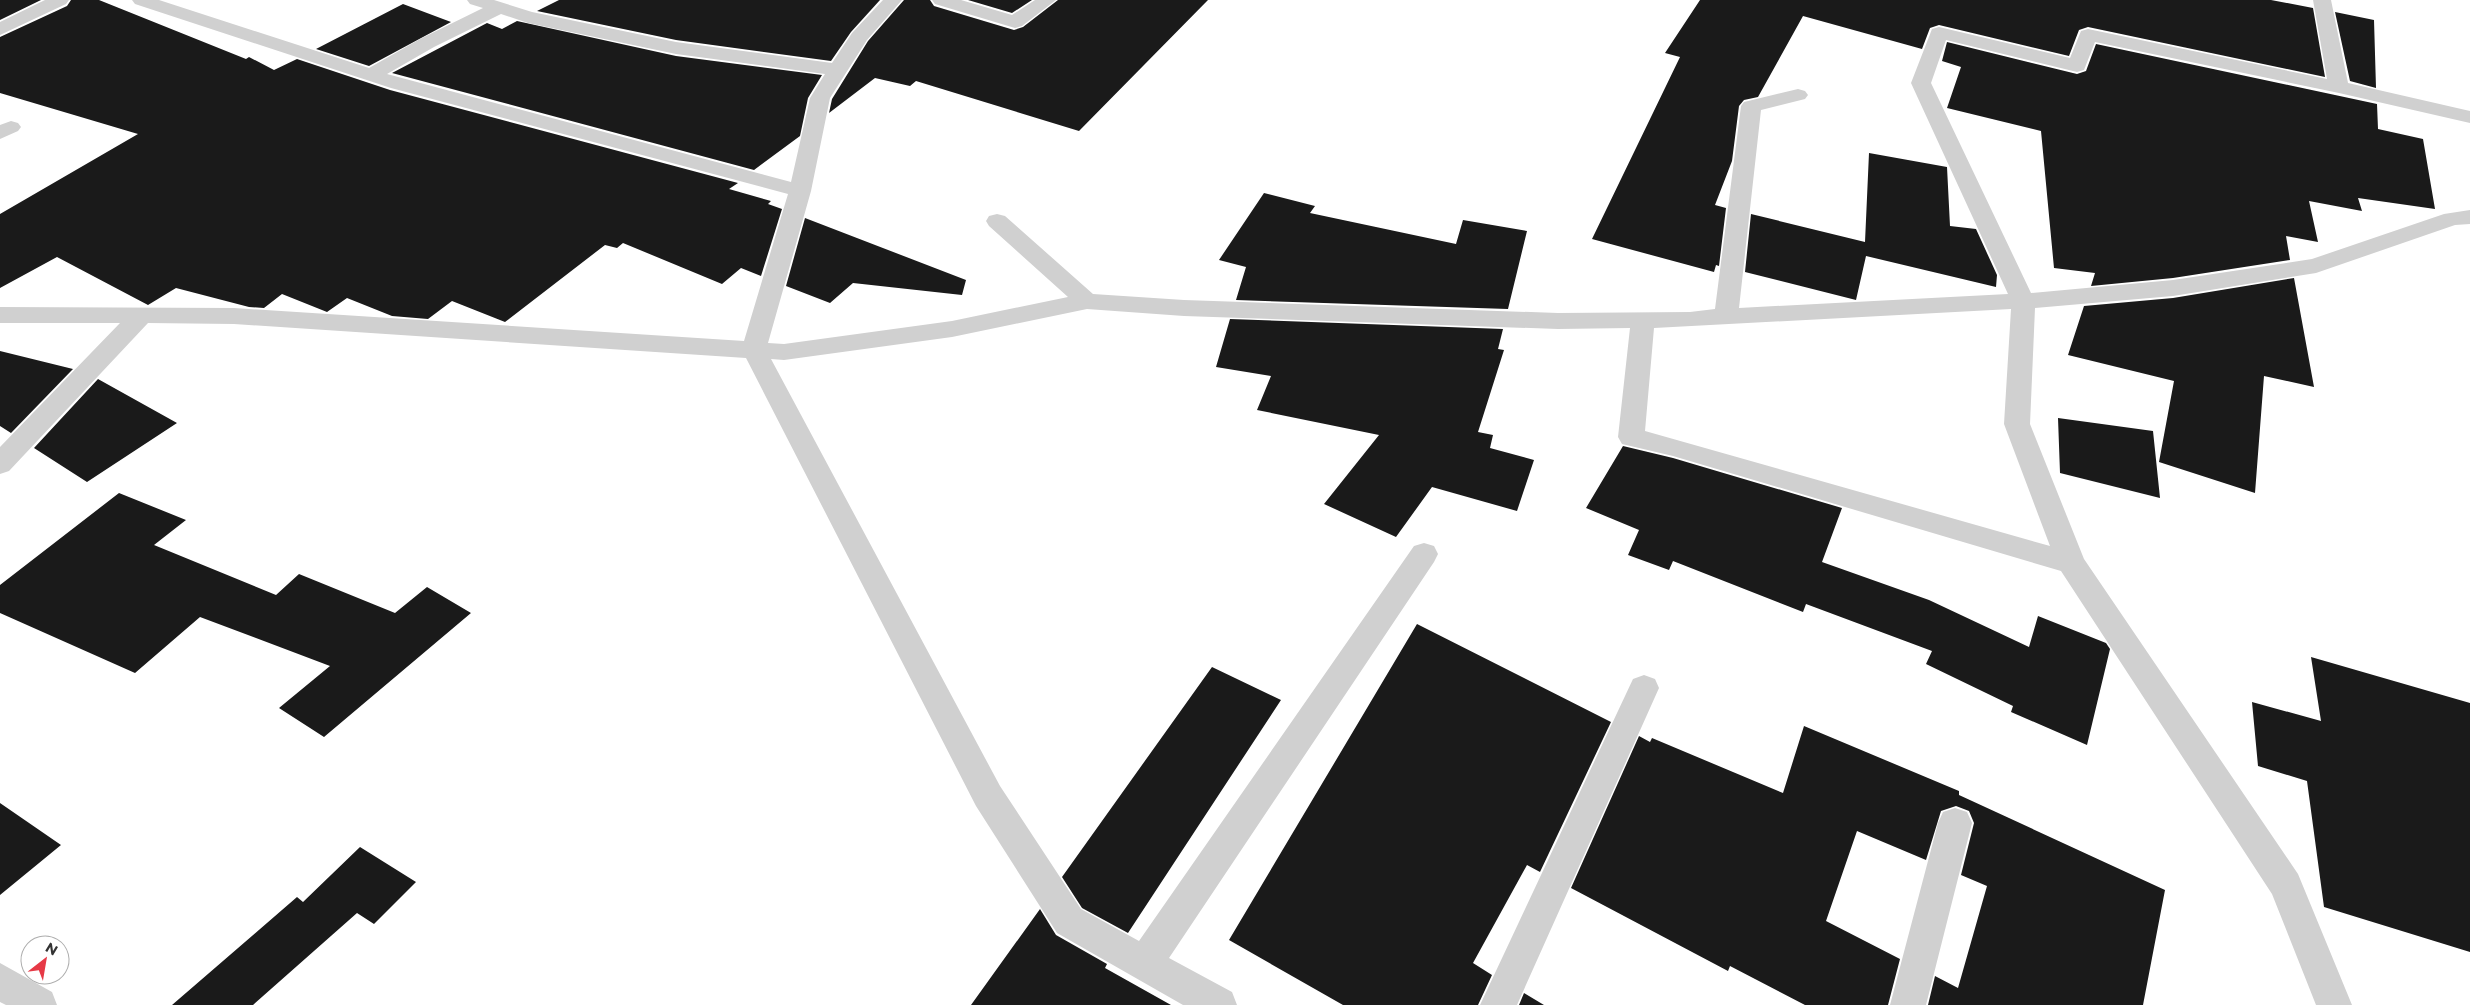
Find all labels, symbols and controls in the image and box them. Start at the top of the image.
north arrow [20,935,70,985]
text: N [42,938,61,959]

